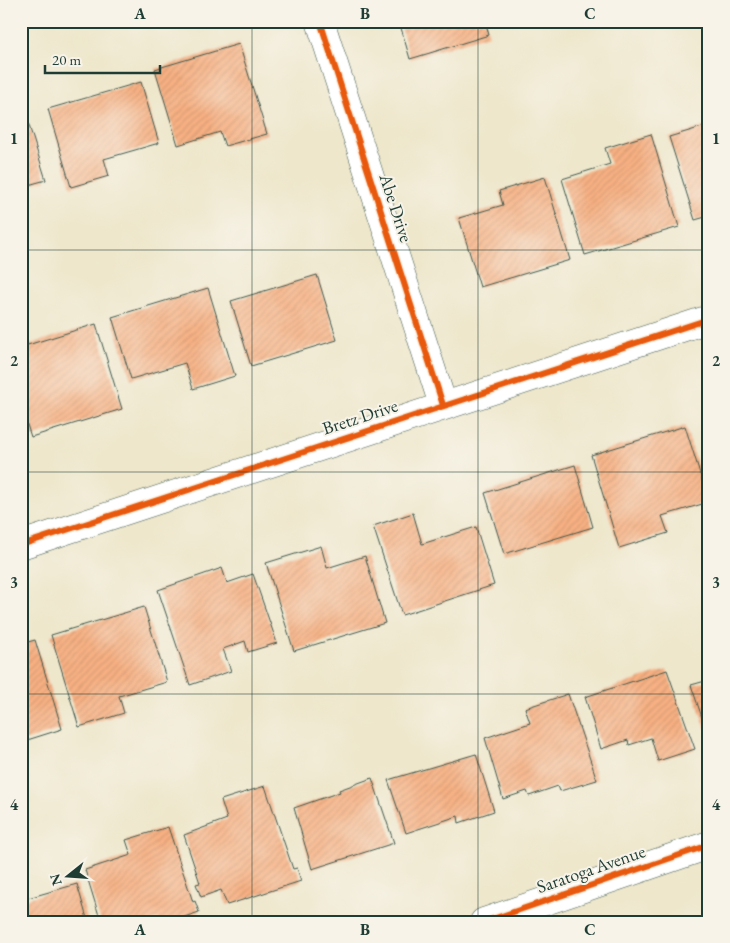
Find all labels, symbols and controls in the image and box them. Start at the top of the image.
text: A [133,3,146,24]
text: B [360,3,370,24]
text: C [584,3,596,24]
scale bar [45,42,160,74]
text: 20 m [52,50,81,69]
text: 1 [10,128,18,149]
text: 1 [712,128,720,149]
street label: Abe Drive [374,170,418,245]
text: 2 [10,350,19,371]
text: 2 [712,350,721,371]
street label: Bretz Drive [319,394,401,440]
text: 3 [10,572,18,593]
text: 3 [712,572,720,593]
text: 4 [10,794,19,815]
text: 4 [712,794,721,815]
street label: Saratoga Avenue [533,839,648,898]
north arrow [42,850,92,900]
text: N [45,871,66,888]
text: A [133,919,146,940]
text: B [360,919,370,940]
text: C [584,919,596,940]

